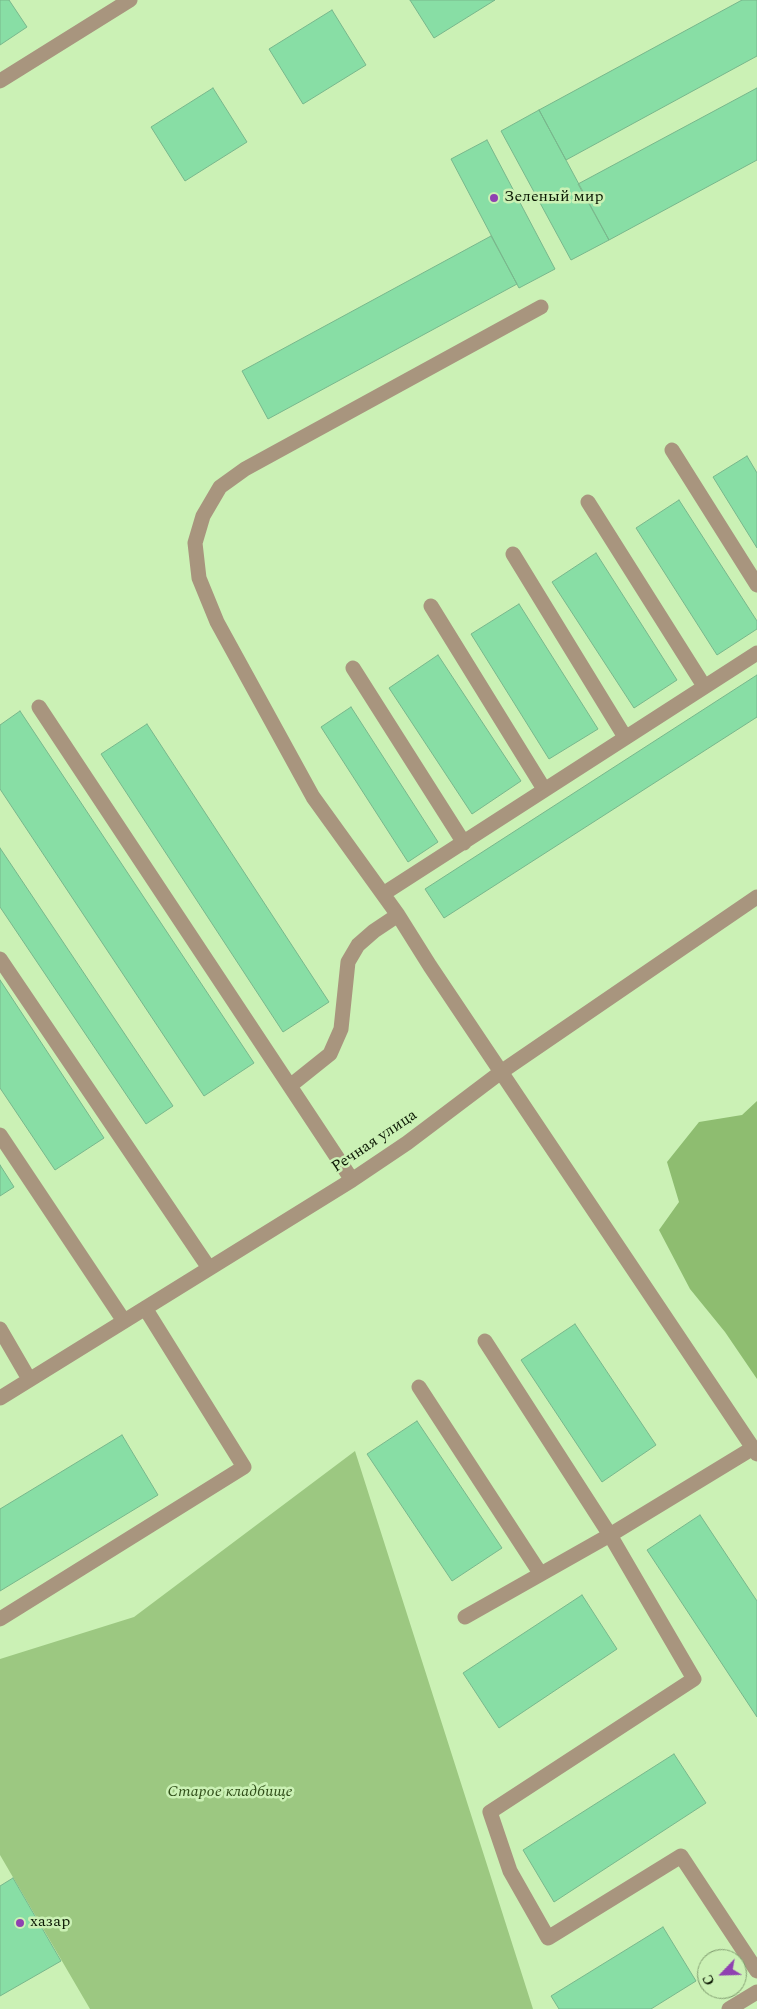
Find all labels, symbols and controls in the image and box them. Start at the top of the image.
place label: Зеленый мир [504,188,604,208]
marker: Зеленый мир [488,192,500,204]
street label: Речная улица [329,1106,421,1178]
park label: Старое кладбище [167,1783,293,1803]
place label: хазар [30,1913,70,1933]
marker: хазар [14,1917,26,1929]
north arrow [697,1949,747,1999]
text: С [697,1971,720,1989]

